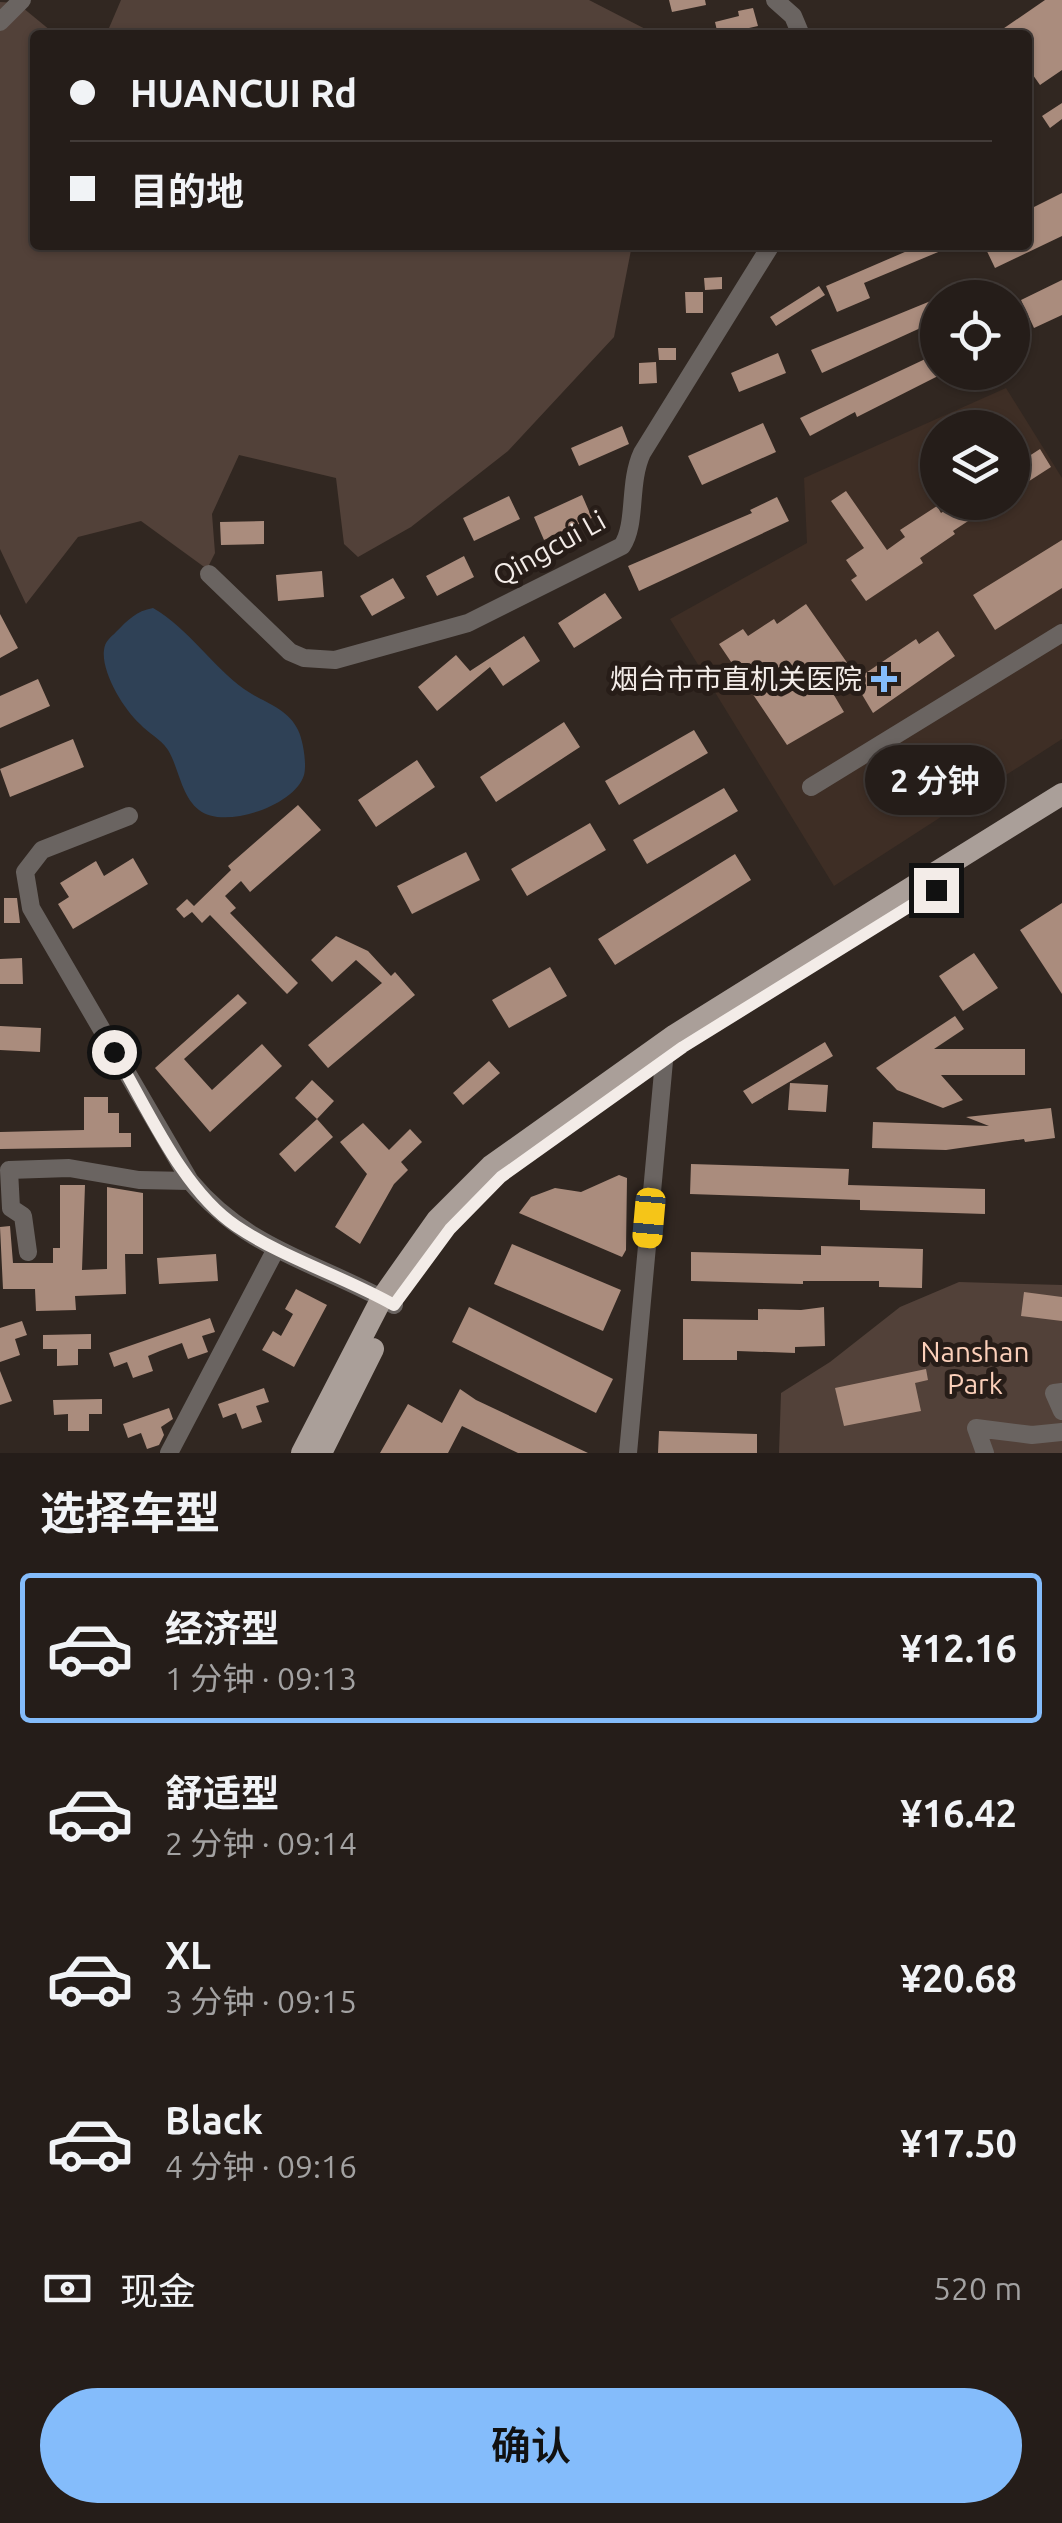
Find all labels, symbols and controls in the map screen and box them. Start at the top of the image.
text: HUANCUI Rd [130,72,357,114]
text: 目的地 [130,170,244,212]
map controls [920,280,1030,520]
button: locate [920,280,1030,390]
button: layers [920,410,1030,520]
street label: Qingcui Li [487,504,610,591]
place label: 烟台市市直机关医院 [610,663,862,694]
marker: 烟台市市直机关医院 [871,666,897,692]
callout: 2 分钟 [866,745,1006,815]
text: 2 分钟 [890,762,980,798]
route end [914,868,959,913]
route start [92,1030,137,1075]
car [631,1187,667,1249]
park label: Nanshan Park [921,1336,1029,1399]
text: 选择车型 [40,1487,220,1538]
icon: car [45,1603,135,1693]
text: 经济型 [165,1607,279,1649]
text: ¥12.16 [900,1627,1017,1669]
text: 1 分钟 · 09:13 [165,1660,357,1696]
icon: car [45,1768,135,1858]
text: 舒适型 [165,1772,279,1814]
text: ¥16.42 [900,1792,1017,1834]
text: 2 分钟 · 09:14 [165,1825,357,1861]
icon: car [45,1933,135,2023]
text: XL [165,1934,211,1976]
text: ¥20.68 [900,1957,1017,1999]
text: 3 分钟 · 09:15 [165,1983,357,2019]
icon: car [45,2098,135,2188]
text: Black [165,2099,263,2141]
text: ¥17.50 [900,2122,1017,2164]
text: 4 分钟 · 09:16 [165,2148,357,2184]
icon: cash [40,2261,95,2316]
text: 现金 [120,2270,196,2312]
text: 520 m [933,2270,1022,2306]
button: 确认 [40,2388,1022,2503]

